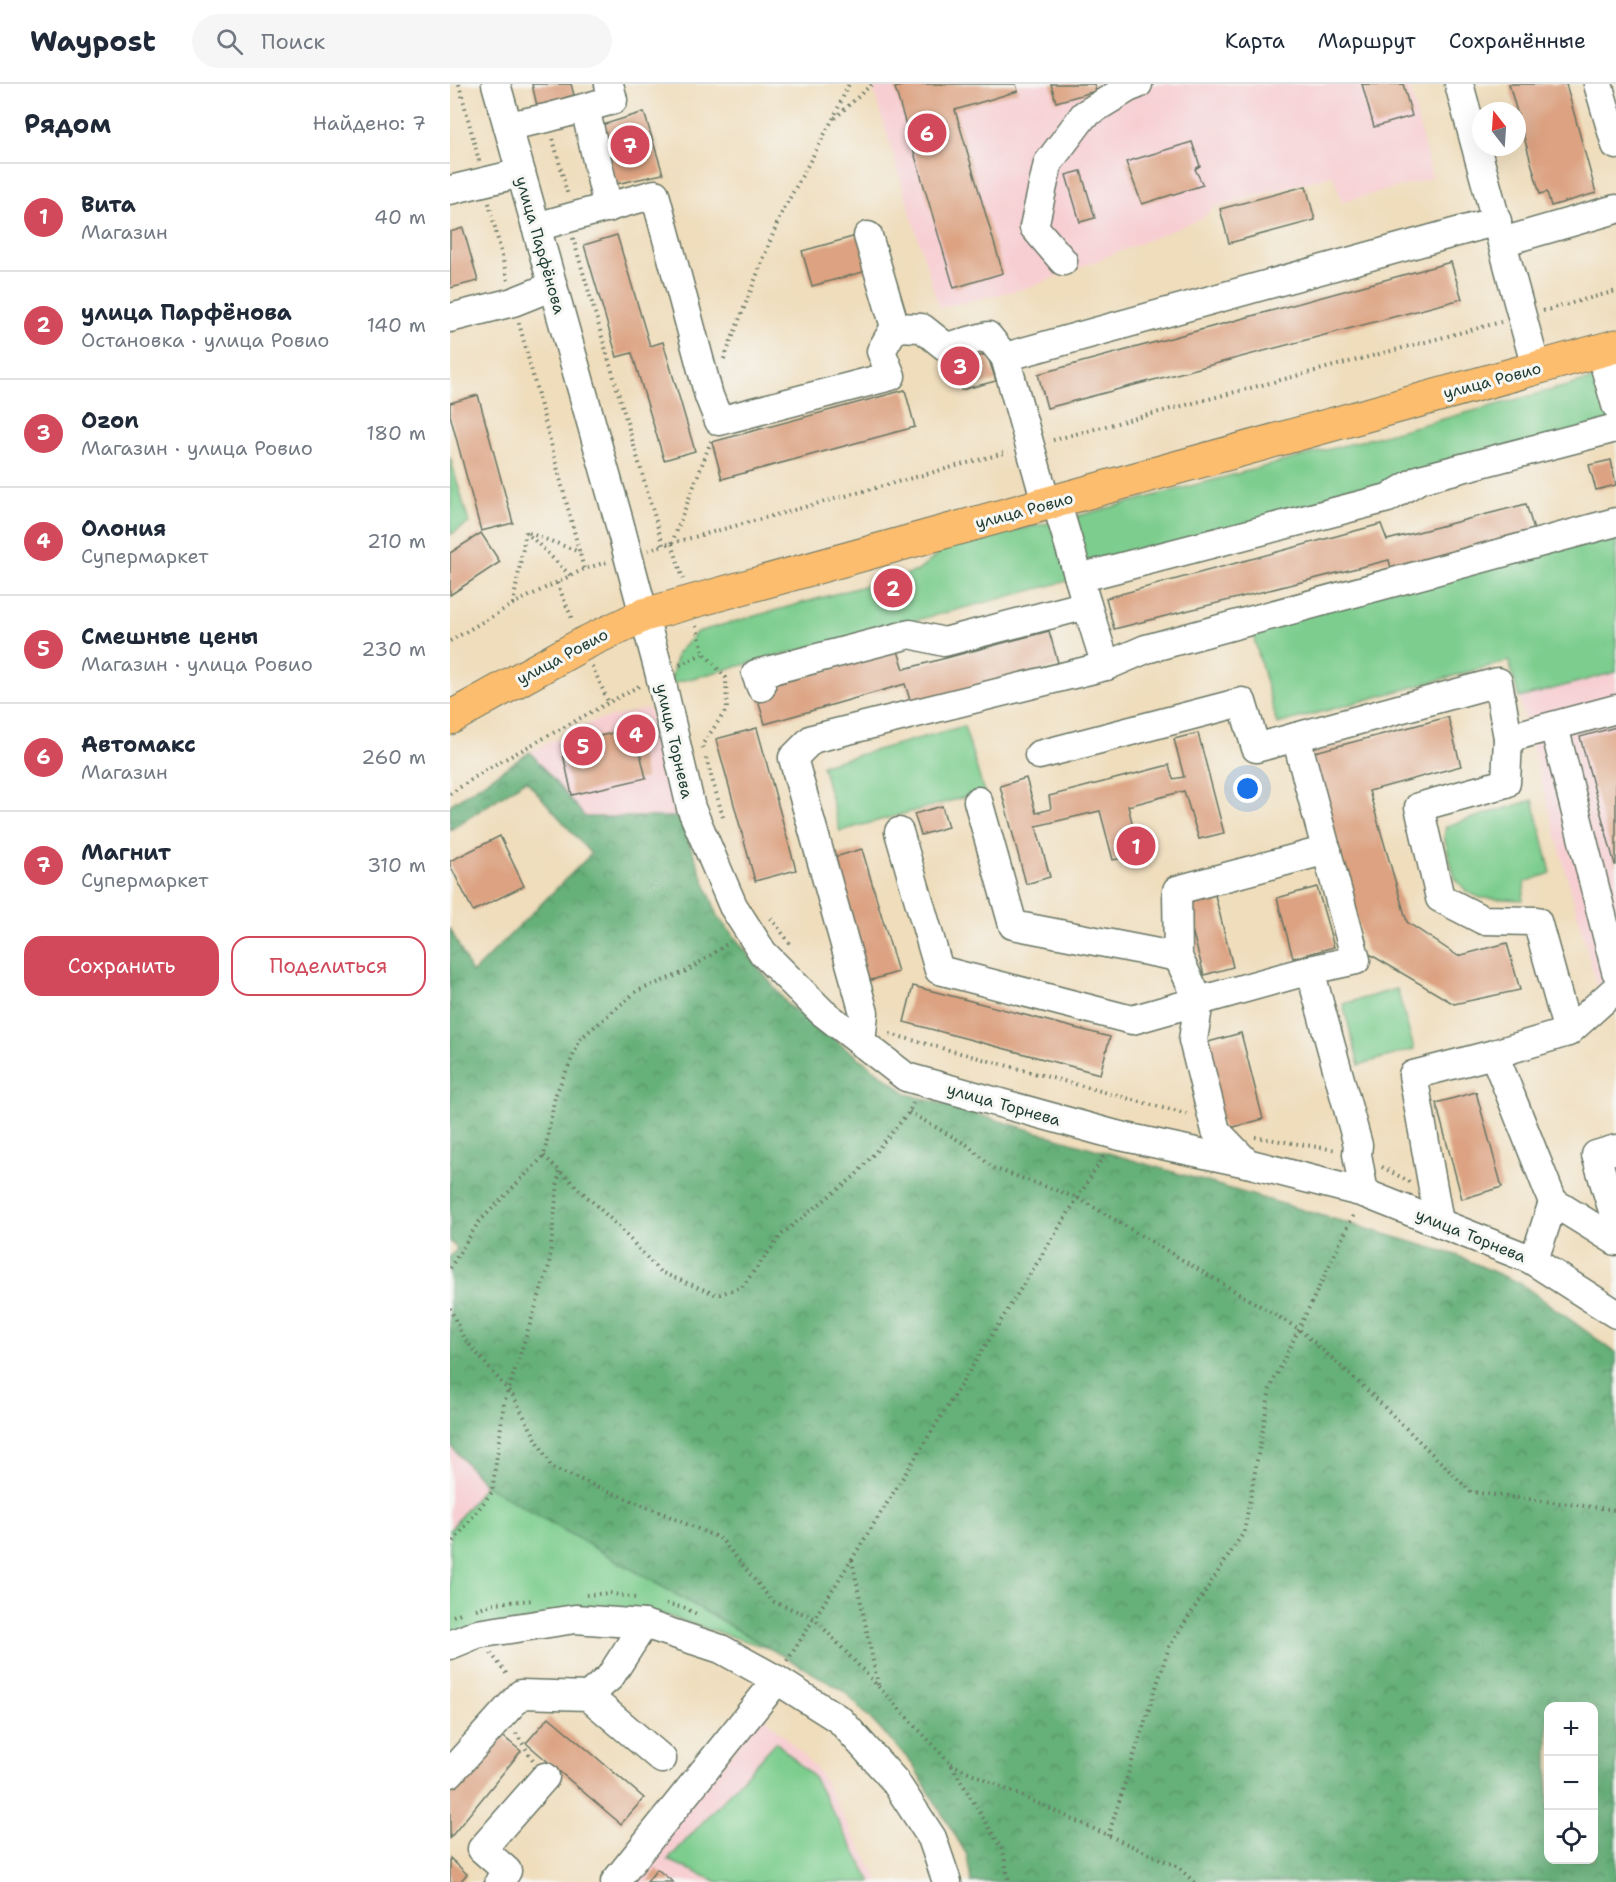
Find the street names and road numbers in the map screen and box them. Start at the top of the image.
street label: улица Парфёнова [511,174,570,316]
street label: улица Ровио [1441,357,1543,404]
street label: улица Ровио [973,487,1075,534]
street label: улица Ровио [513,624,612,689]
street label: улица Торнева [651,682,698,801]
street label: улица Торнева [945,1078,1063,1131]
street label: улица Торнева [1413,1204,1529,1267]

